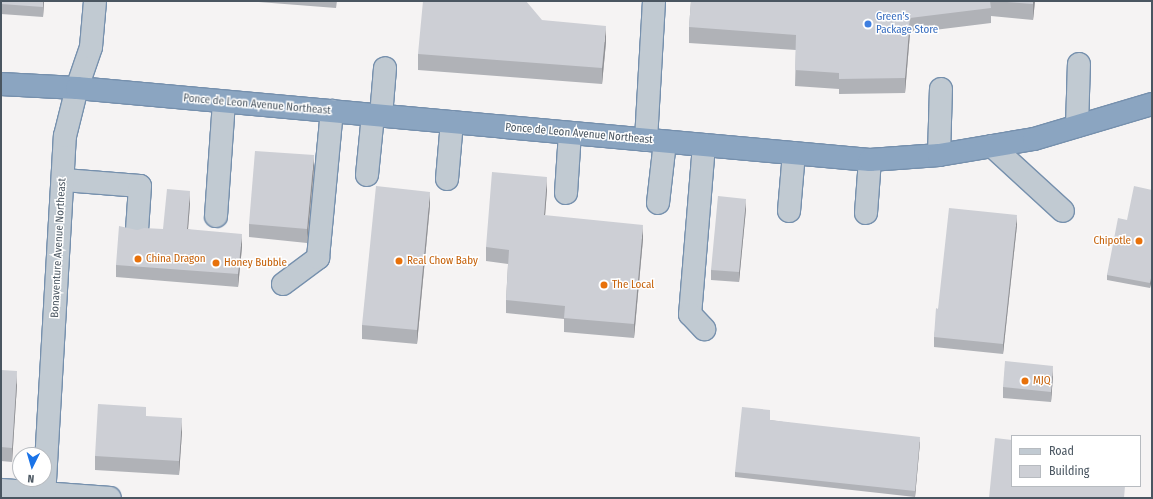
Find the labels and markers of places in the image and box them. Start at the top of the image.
place label: Green's Package Store [876,11,938,37]
marker: Green's Package Store [863,19,873,29]
place label: Chipotle [1094,234,1131,248]
marker: Chipotle [1134,236,1144,246]
place label: China Dragon [146,252,206,266]
marker: China Dragon [133,254,143,264]
place label: Real Chow Baby [407,254,478,268]
place label: Honey Bubble [224,256,287,270]
marker: Real Chow Baby [394,256,404,266]
marker: Honey Bubble [211,258,221,268]
place label: The Local [612,278,654,292]
marker: The Local [599,280,609,290]
place label: MJQ [1033,374,1051,388]
marker: MJQ [1020,376,1030,386]

